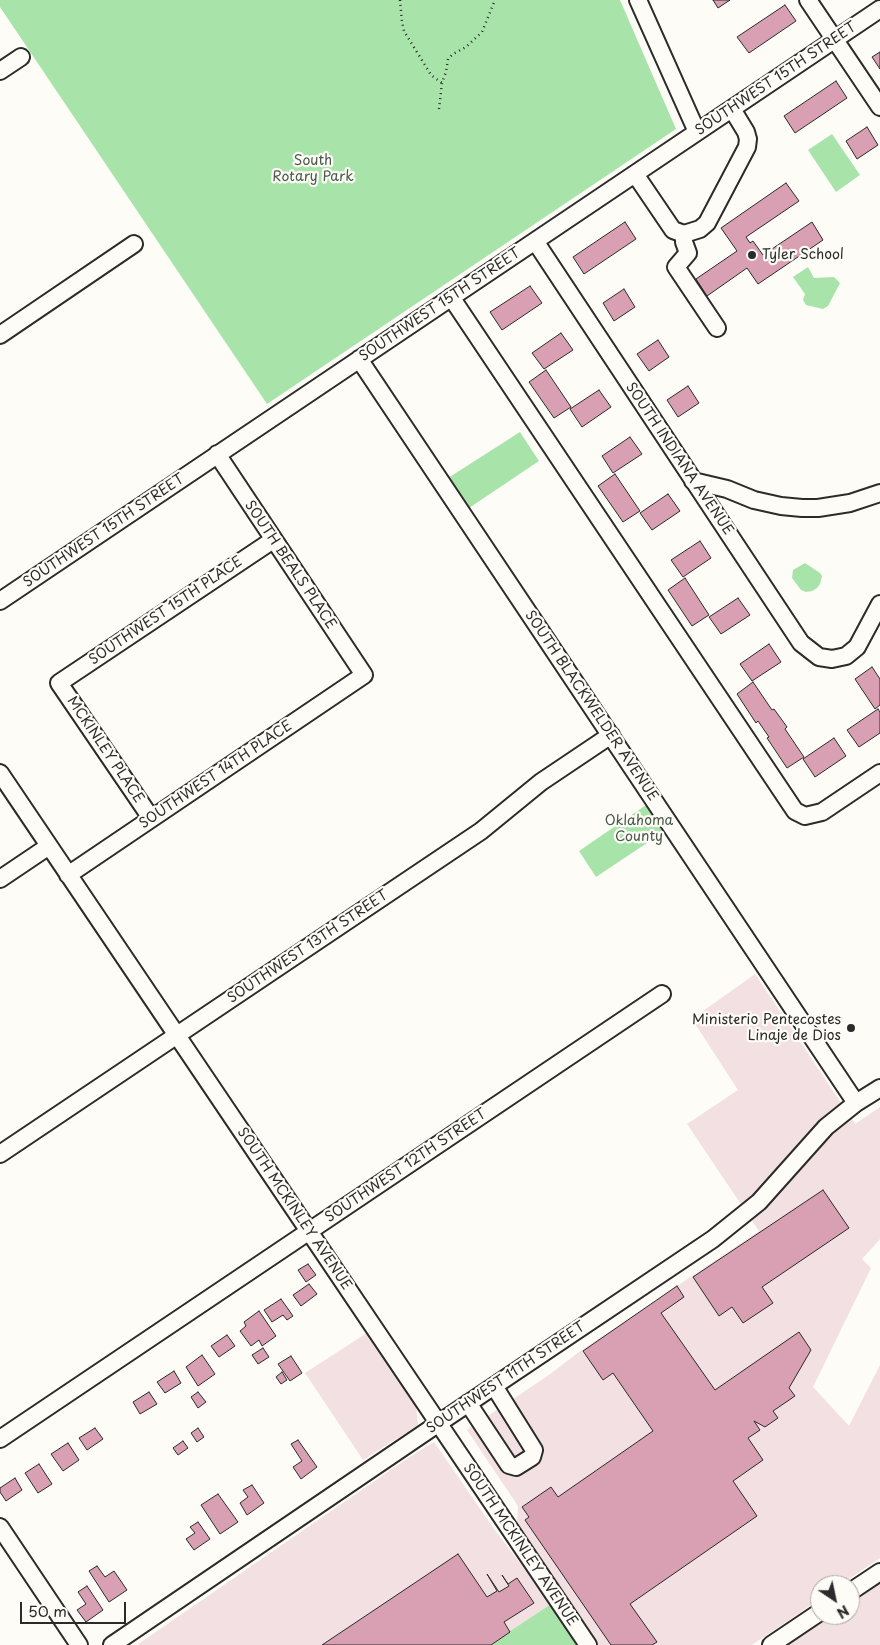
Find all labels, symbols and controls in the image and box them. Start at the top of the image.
street label: SOUTHWEST 15TH STREET [692,19,860,139]
park label: South Rotary Park [272,153,354,186]
street label: SOUTHWEST 15TH STREET [356,245,524,365]
place label: Tyler School [762,247,844,263]
marker: Tyler School [746,249,758,261]
street label: SOUTH INDIANA AVENUE [622,380,736,538]
street label: SOUTHWEST 15TH STREET [20,471,188,591]
street label: SOUTH BEALS PLACE [241,498,339,632]
street label: SOUTHWEST 15TH PLACE [86,553,246,669]
street label: SOUTH BLACKWELDER AVENUE [521,608,661,804]
street label: MCKINLEY PLACE [63,693,147,807]
street label: SOUTHWEST 14TH PLACE [136,718,296,832]
park label: Oklahoma County [605,813,673,846]
street label: SOUTHWEST 13TH STREET [225,887,391,1007]
place label: Ministerio Pentecostes Linaje de Dios [692,1012,841,1044]
marker: Ministerio Pentecostes Linaje de Dios [845,1022,857,1034]
street label: SOUTHWEST 12TH STREET [322,1106,490,1226]
street label: SOUTH MCKINLEY AVENUE [233,1125,355,1293]
street label: SOUTHWEST 11TH STREET [424,1319,588,1437]
street label: SOUTH MCKINLEY AVENUE [459,1461,581,1629]
north arrow [810,1575,860,1625]
scale bar [22,1592,129,1624]
text: 50 m [28,1599,67,1622]
text: N [833,1600,854,1624]

